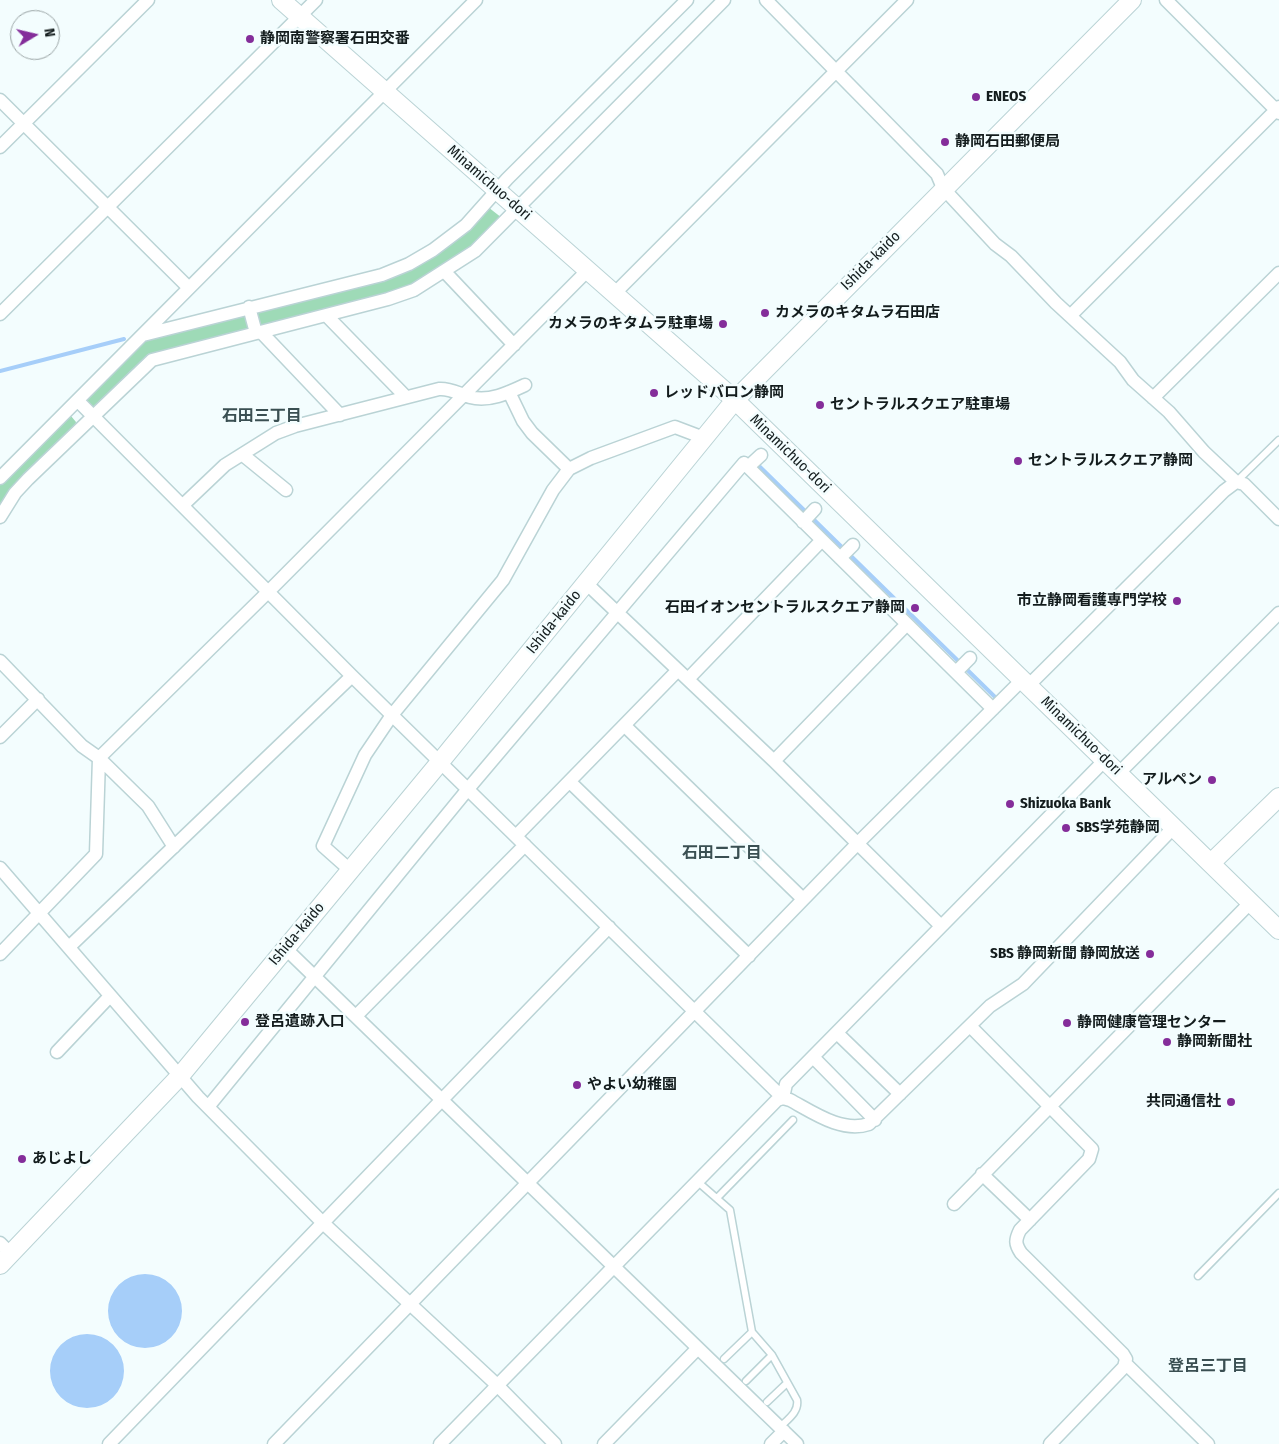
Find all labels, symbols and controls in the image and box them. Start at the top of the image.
north arrow [10,10,60,60]
text: N [40,27,58,38]
place label: 静岡南警察署石田交番 [260,30,410,48]
marker: 静岡南警察署石田交番 [244,33,256,45]
place label: ENEOS [986,88,1026,106]
marker: ENEOS [970,91,982,103]
place label: 静岡石田郵便局 [955,133,1060,151]
marker: 静岡石田郵便局 [939,136,951,148]
street label: Minamichuo-dori [443,142,535,224]
street label: Ishida-kaido [838,228,904,294]
place label: カメラのキタムラ石田店 [775,304,940,322]
marker: カメラのキタムラ石田店 [759,307,771,319]
place label: カメラのキタムラ駐車場 [548,315,713,333]
marker: カメラのキタムラ駐車場 [717,318,729,330]
place label: レッドバロン静岡 [664,384,784,402]
marker: レッドバロン静岡 [648,387,660,399]
place label: セントラルスクエア駐車場 [830,396,1010,414]
marker: セントラルスクエア駐車場 [814,399,826,411]
district label: 石田三丁目 [222,407,302,427]
street label: Minamichuo-dori [746,411,834,497]
place label: セントラルスクエア静岡 [1028,452,1193,470]
marker: セントラルスクエア静岡 [1012,455,1024,467]
street label: Ishida-kaido [523,587,585,657]
place label: 市立静岡看護専門学校 [1017,592,1167,610]
marker: 市立静岡看護専門学校 [1171,595,1183,607]
place label: 石田イオンセントラルスクエア静岡 [665,599,905,617]
marker: 石田イオンセントラルスクエア静岡 [909,602,921,614]
street label: Minamichuo-dori [1037,693,1125,779]
place label: アルペン [1142,771,1202,789]
marker: アルペン [1206,774,1218,786]
place label: Shizuoka Bank [1020,795,1111,813]
marker: Shizuoka Bank [1004,798,1016,810]
place label: SBS学苑静岡 [1076,819,1160,837]
marker: SBS学苑静岡 [1060,822,1072,834]
district label: 石田二丁目 [682,844,762,864]
street label: Ishida-kaido [265,899,329,969]
place label: SBS 静岡新聞 静岡放送 [990,945,1140,963]
marker: SBS 静岡新聞 静岡放送 [1144,948,1156,960]
place label: 登呂遺跡入口 [255,1013,345,1031]
place label: 静岡健康管理センター [1077,1014,1227,1032]
marker: 登呂遺跡入口 [239,1016,251,1028]
marker: 静岡健康管理センター [1061,1017,1073,1029]
place label: 静岡新聞社 [1177,1033,1252,1051]
marker: 静岡新聞社 [1161,1036,1173,1048]
place label: やよい幼稚園 [587,1076,677,1094]
marker: やよい幼稚園 [571,1079,583,1091]
place label: 共同通信社 [1146,1093,1221,1111]
marker: 共同通信社 [1225,1096,1237,1108]
place label: あじよし [32,1150,92,1168]
marker: あじよし [16,1153,28,1165]
district label: 登呂三丁目 [1168,1357,1248,1377]

